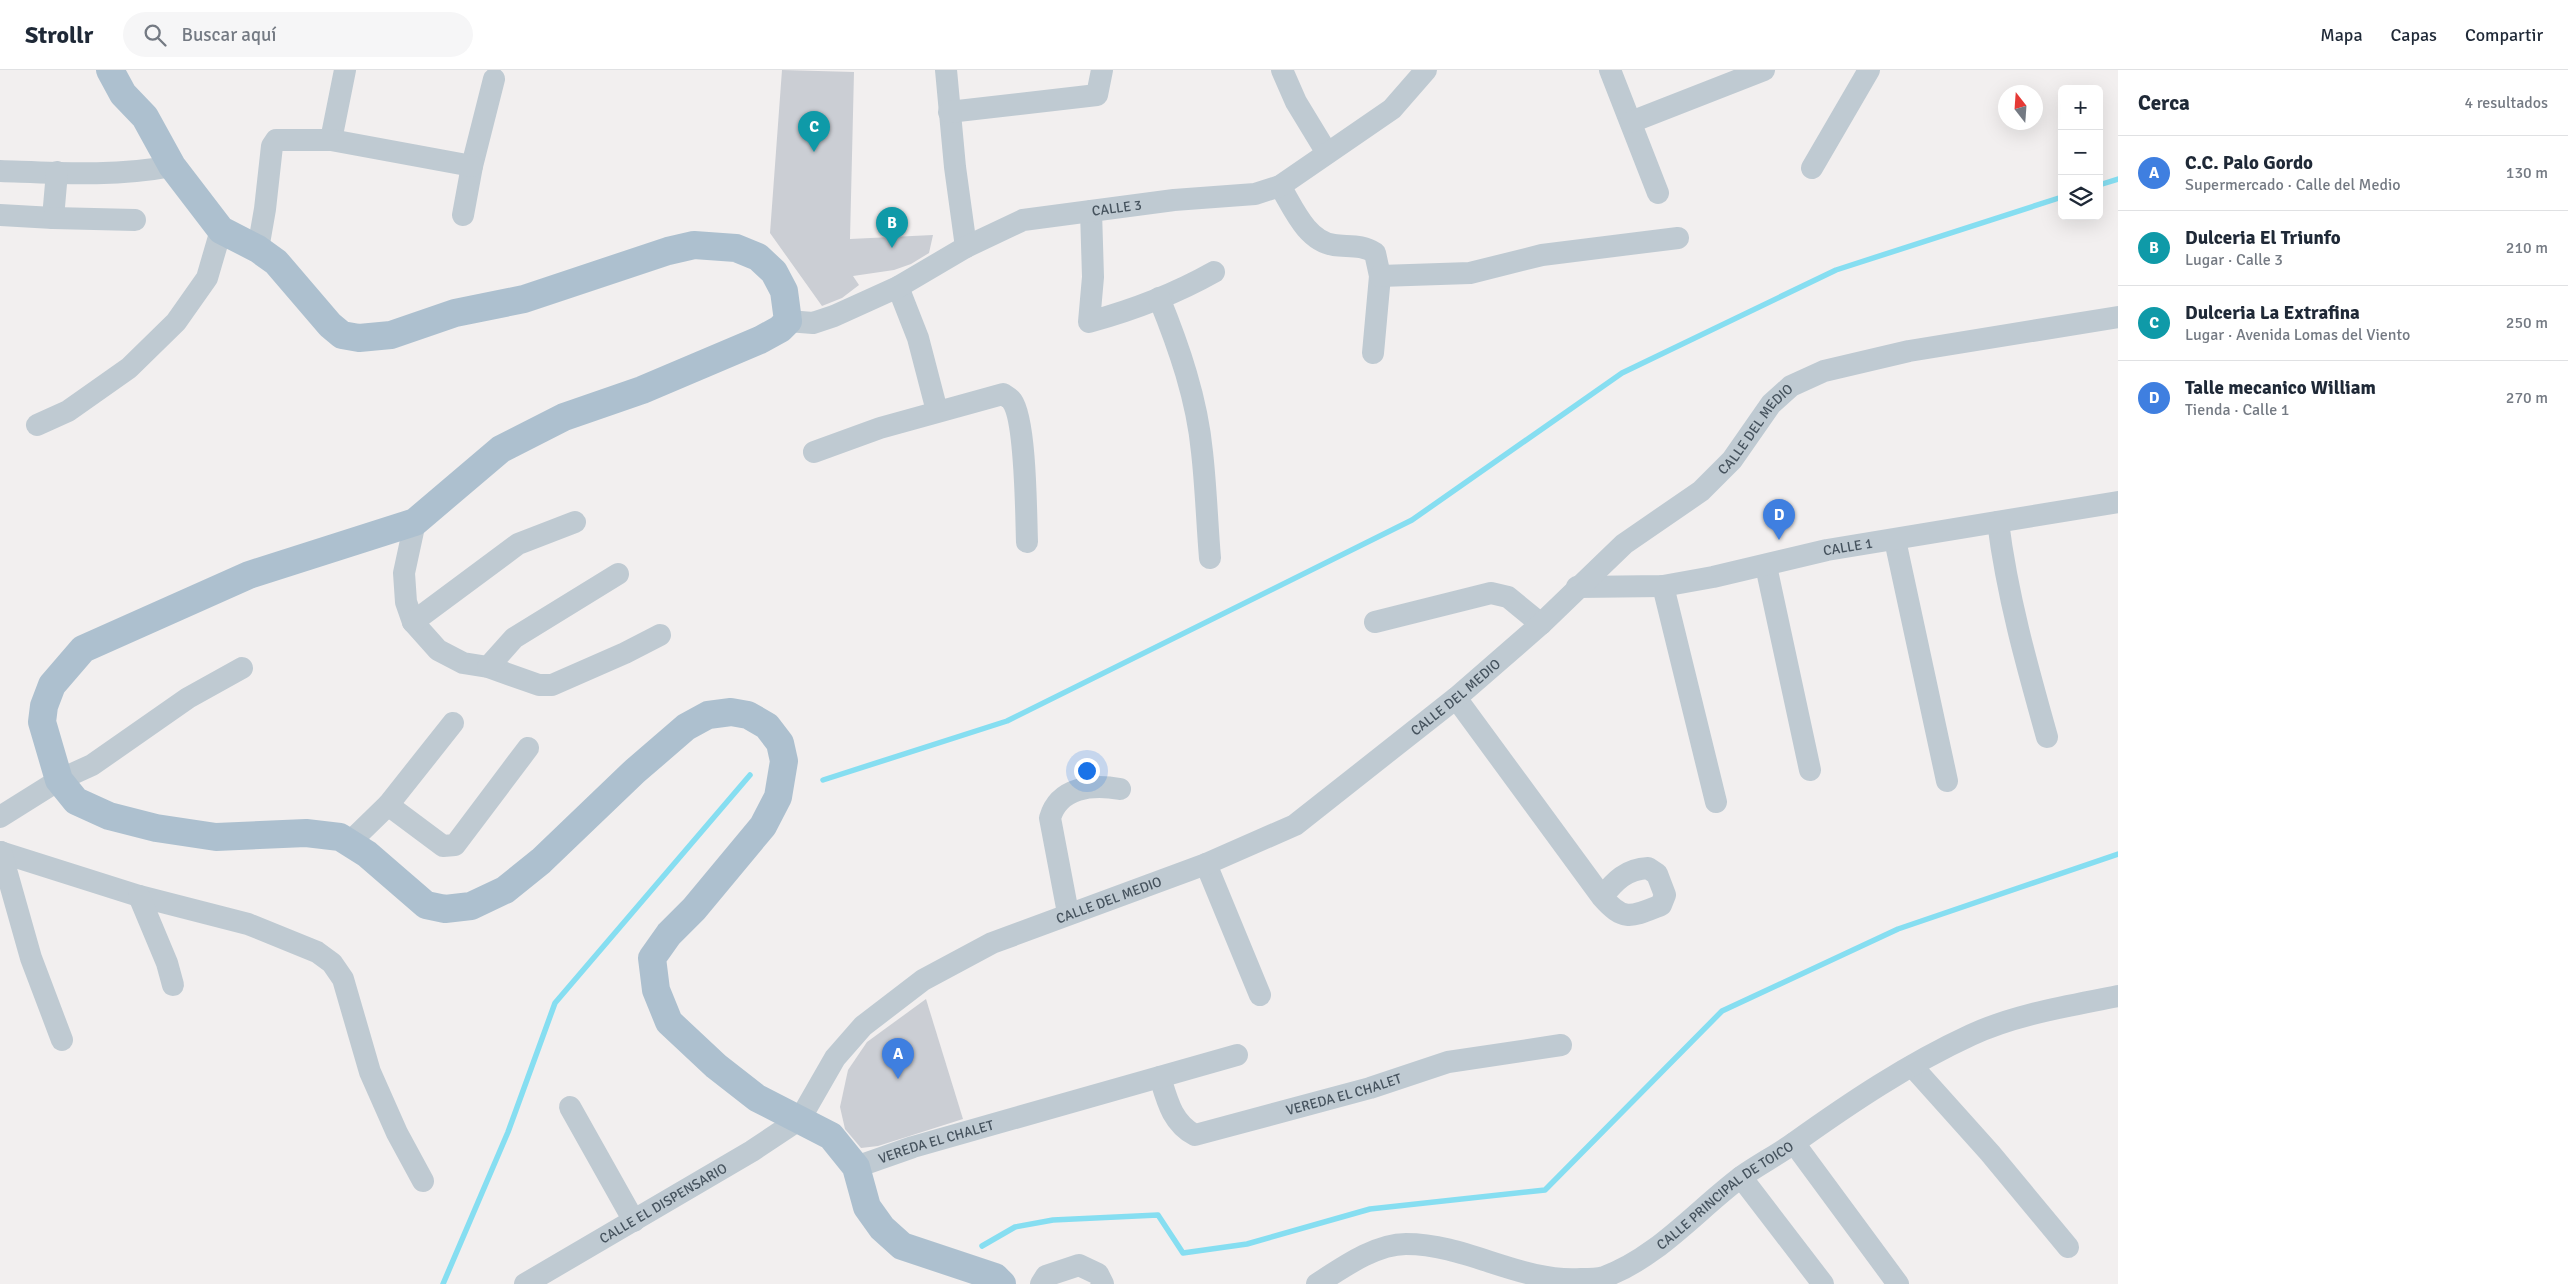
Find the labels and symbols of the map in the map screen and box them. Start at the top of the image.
north arrow [1998,85,2043,130]
pin: C [798,111,830,152]
street label: CALLE 3 [1091,196,1143,219]
pin: B [876,207,908,248]
street label: CALLE DEL MEDIO [1714,380,1796,478]
pin: D [1763,499,1795,540]
street label: CALLE 1 [1822,534,1874,559]
street label: CALLE DEL MEDIO [1407,655,1504,739]
your location [1074,758,1100,784]
street label: CALLE DEL MEDIO [1054,873,1164,927]
pin: A [882,1038,914,1079]
street label: VEREDA EL CHALET [1284,1070,1404,1119]
street label: VEREDA EL CHALET [876,1116,996,1167]
street label: CALLE PRINCIPAL DE TOICO [1653,1137,1797,1253]
street label: CALLE EL DISPENSARIO [596,1159,730,1247]

